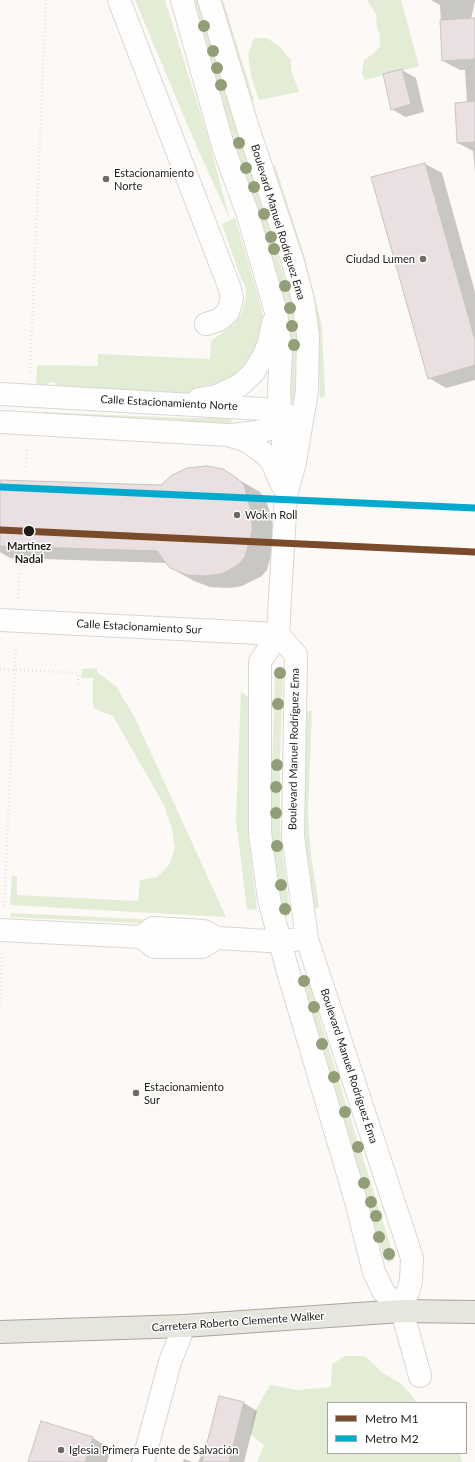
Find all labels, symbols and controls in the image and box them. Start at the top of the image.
street label: Boulevard Manuel Rodríguez Ema [248,143,308,301]
place label: Estacionamiento Norte [114,166,194,192]
marker: Estacionamiento Norte [101,174,111,184]
place label: Ciudad Lumen [346,252,415,266]
marker: Ciudad Lumen [418,254,428,264]
street label: Calle Estacionamiento Norte [100,393,238,413]
place label: Wok n Roll [245,508,297,522]
marker: Wok n Roll [232,510,242,520]
marker: Martínez Nadal [22,524,36,538]
place label: Martínez Nadal [7,539,51,565]
street label: Calle Estacionamiento Sur [76,617,202,637]
street label: Boulevard Manuel Rodríguez Ema [286,668,302,830]
street label: Boulevard Manuel Rodríguez Ema [318,987,380,1145]
place label: Estacionamiento Sur [144,1080,224,1106]
marker: Estacionamiento Sur [131,1088,141,1098]
street label: Carretera Roberto Clemente Walker [151,1309,325,1335]
legend [327,1402,467,1454]
text: Metro M1 [365,1411,419,1426]
text: Metro M2 [365,1431,419,1446]
place label: Iglesia Primera Fuente de Salvación [69,1443,238,1457]
marker: Iglesia Primera Fuente de Salvación [56,1445,66,1455]

